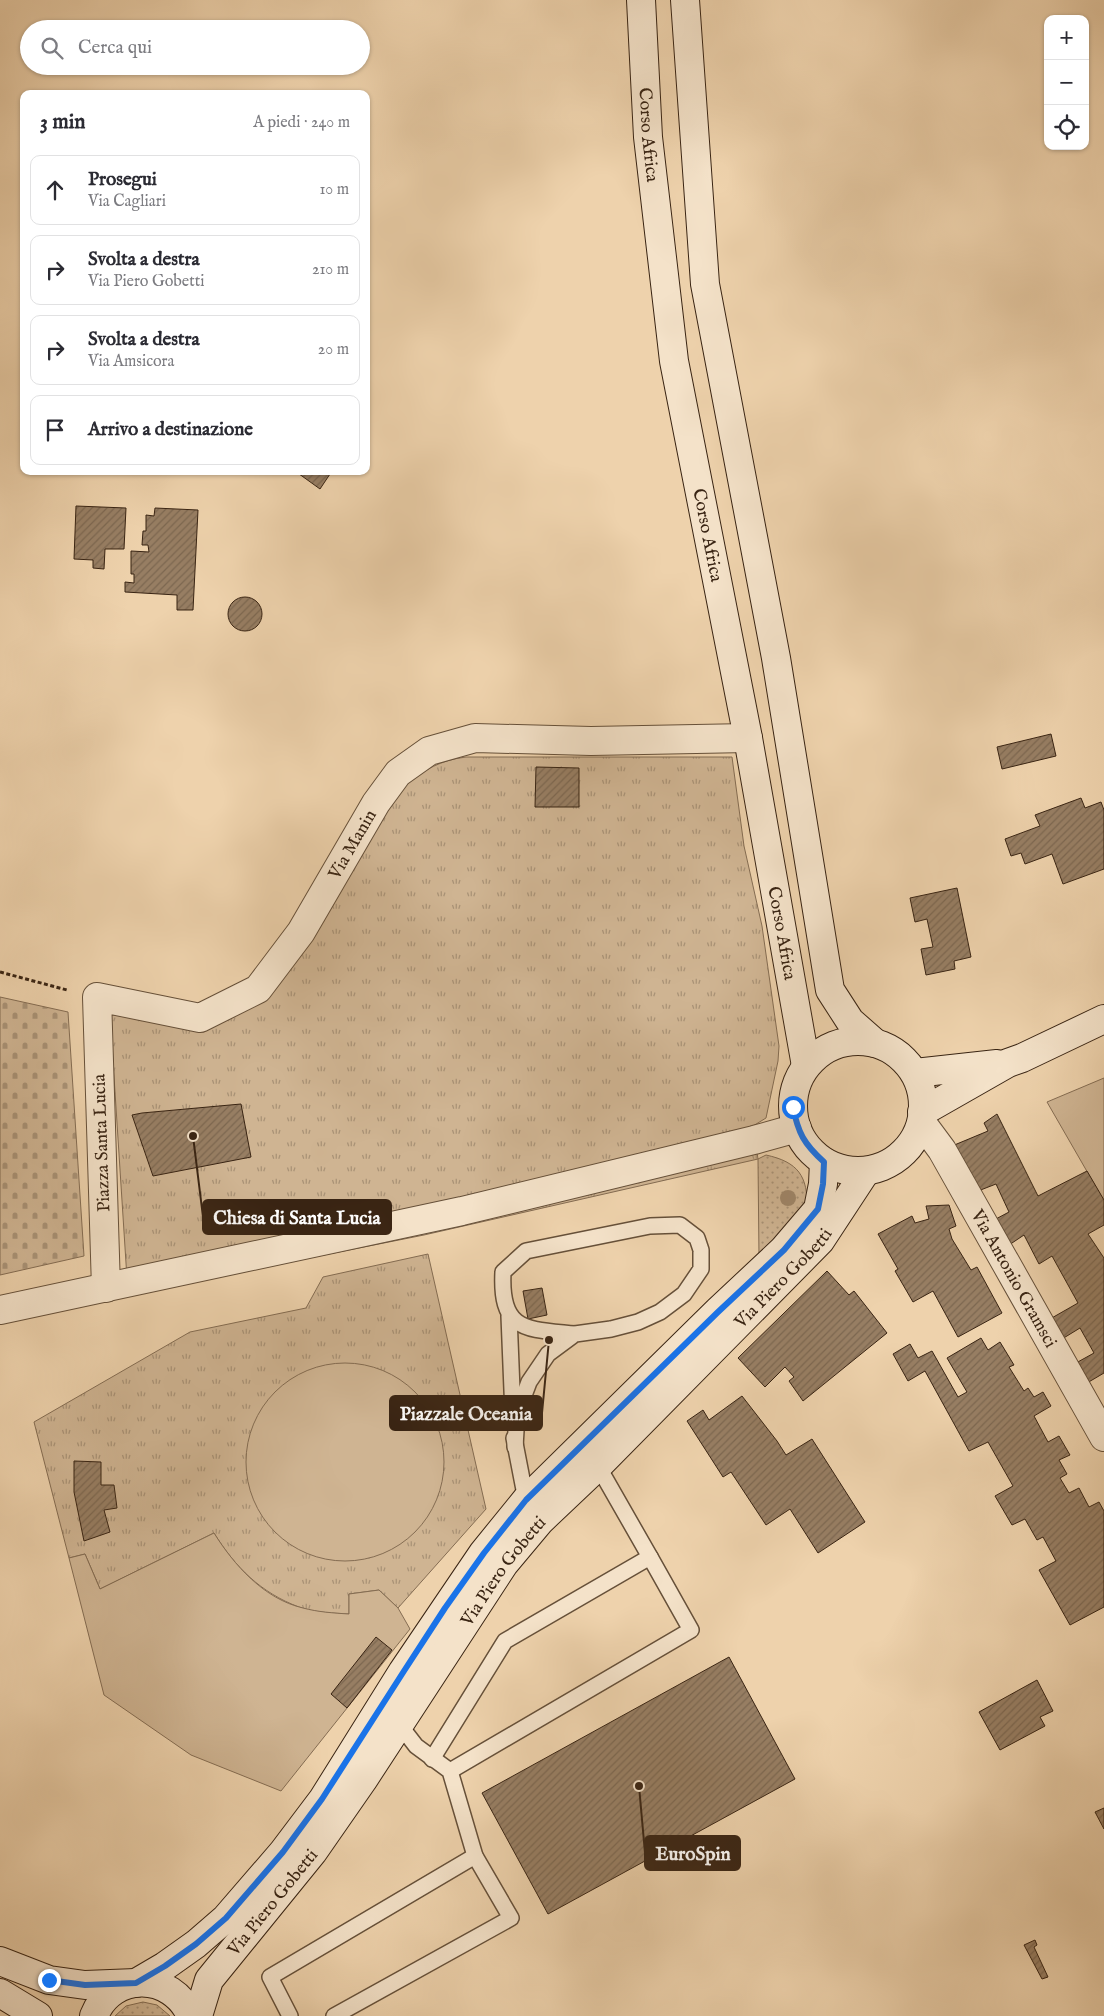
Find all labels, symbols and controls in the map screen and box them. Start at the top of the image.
map controls [1044,15,1089,150]
button: + [1044,15,1089,60]
search box [20,20,370,75]
icon: search [38,34,66,62]
text: Cerca qui [78,36,152,60]
button: − [1044,60,1089,105]
street label: Corso Africa [632,87,663,184]
button: locate [1044,105,1089,150]
text: 3 min [40,109,85,136]
text: A piedi · 240 m [253,113,350,133]
text: Prosegui [88,168,157,192]
icon: ahead [41,176,69,204]
text: 10 m [319,180,349,200]
text: Via Cagliari [88,192,166,212]
text: Svolta a destra [88,248,200,272]
icon: right [41,256,69,284]
text: 210 m [312,260,349,280]
text: Via Piero Gobetti [88,272,204,292]
text: Svolta a destra [88,328,200,352]
icon: right [41,336,69,364]
text: 20 m [318,340,349,360]
text: Via Amsicora [88,352,174,372]
icon: arrive [41,416,69,444]
text: Arrivo a destinazione [88,418,253,442]
street label: Corso Africa [686,487,727,584]
street label: Via Manin [323,806,383,885]
street label: Corso Africa [761,885,801,982]
street label: Piazza Santa Lucia [89,1073,116,1212]
route start [782,1096,805,1119]
callout: Chiesa di Santa Lucia [203,1200,391,1234]
street label: Via Antonio Gramsci [964,1205,1061,1353]
text: Chiesa di Santa Lucia [213,1207,382,1231]
street label: Via Piero Gobetti [729,1224,838,1335]
callout: Piazzale Oceania [390,1396,542,1430]
text: Piazzale Oceania [400,1403,533,1427]
street label: Via Piero Gobetti [456,1511,551,1632]
callout: EuroSpin [645,1836,740,1870]
text: EuroSpin [655,1843,731,1867]
street label: Via Piero Gobetti [223,1845,324,1962]
route end [38,1969,61,1992]

